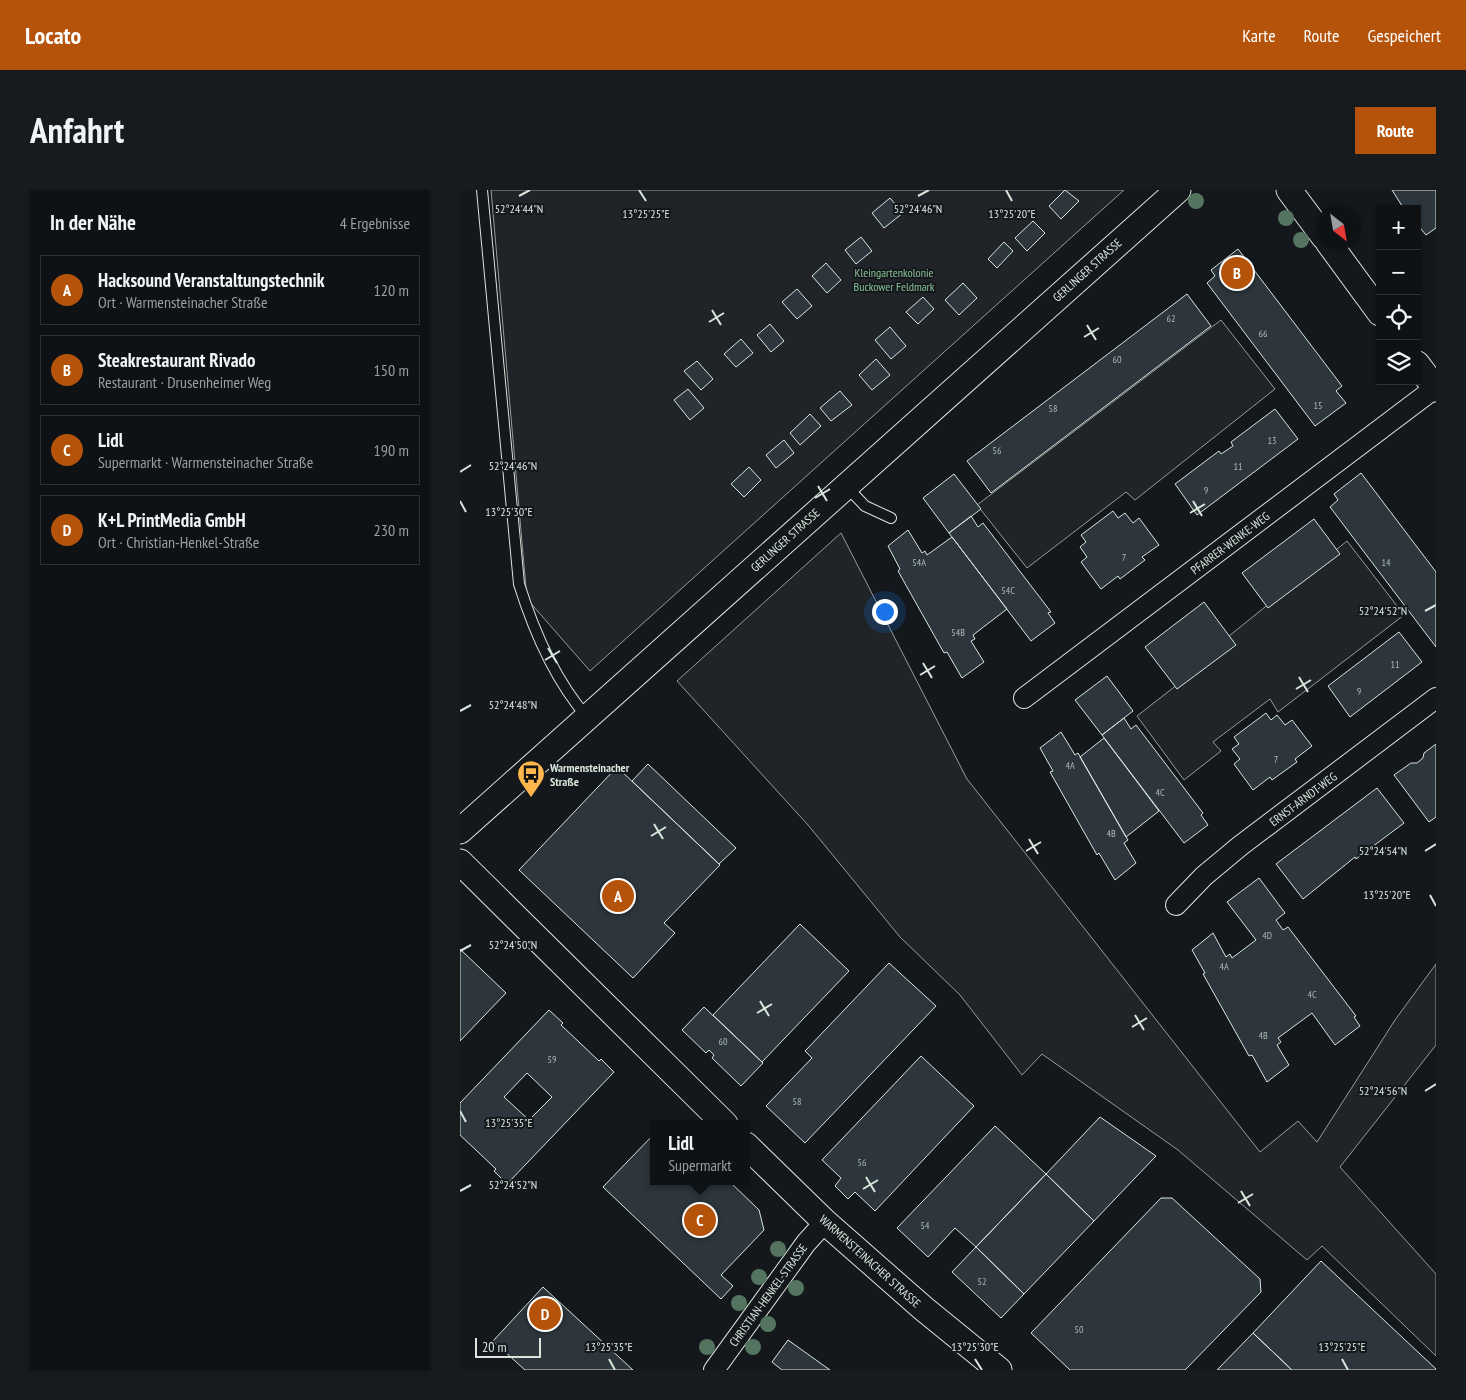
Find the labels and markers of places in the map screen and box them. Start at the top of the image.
pin: B [1221,254,1253,292]
bus stop icon: Warmensteinacher Straße [516,759,546,798]
place label: Warmensteinacher Straße [549,760,630,789]
pin: A [602,877,634,915]
pin: C [684,1201,716,1239]
pin: D [529,1295,561,1333]

